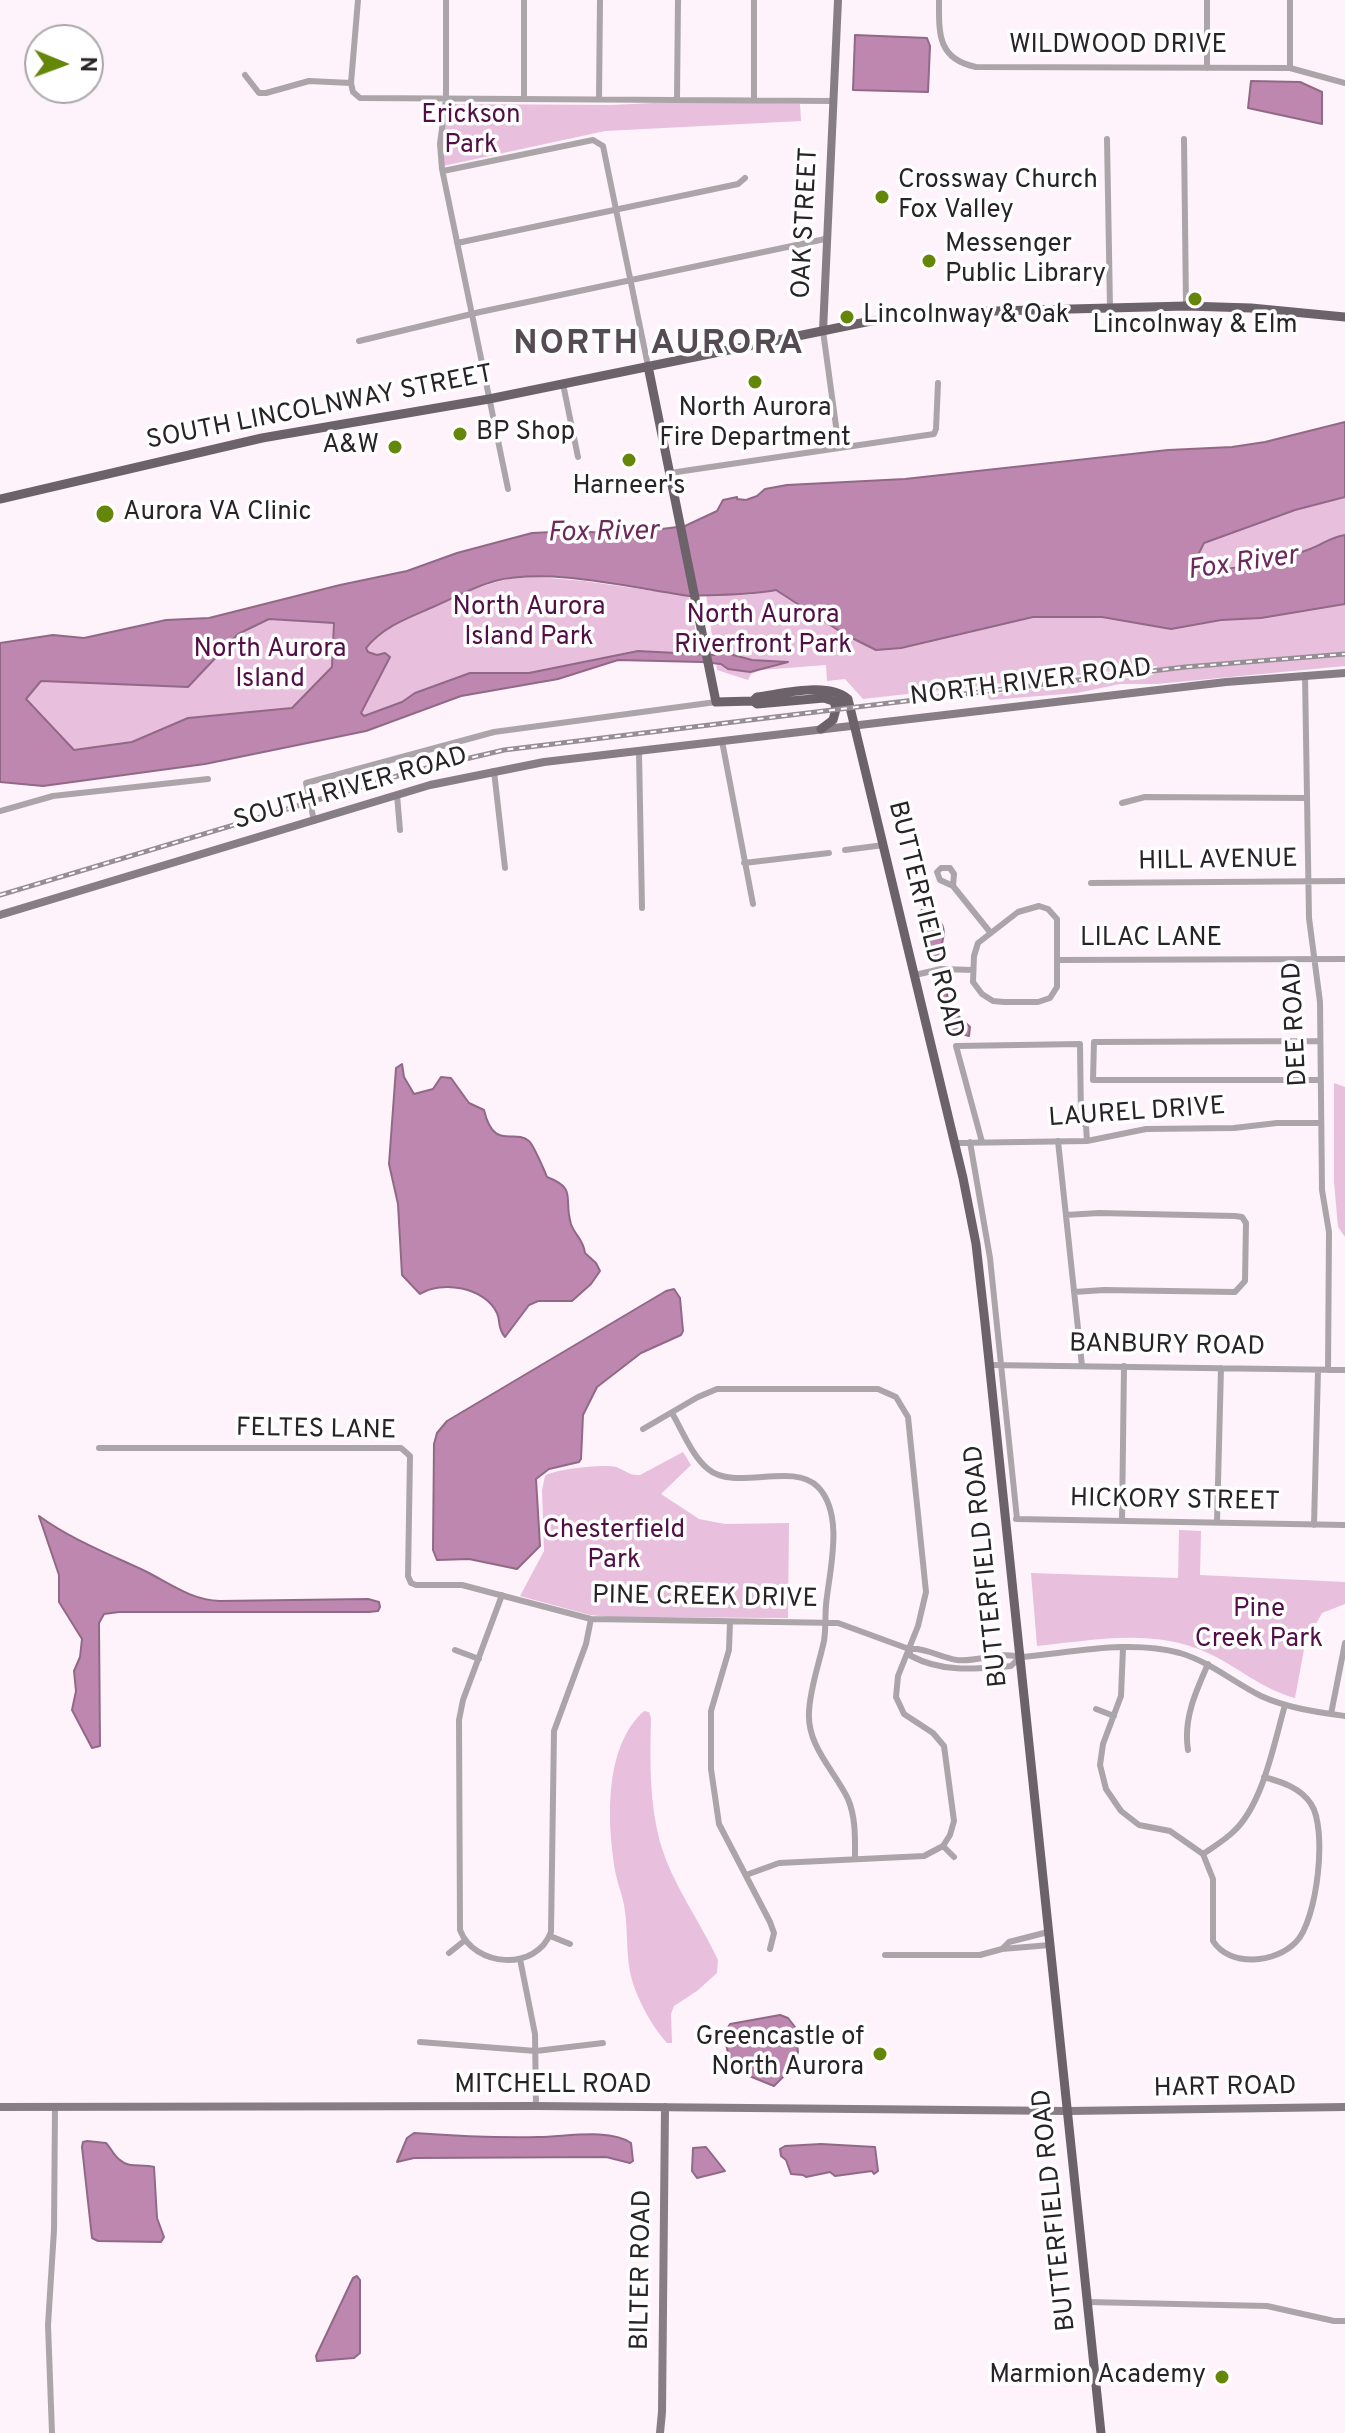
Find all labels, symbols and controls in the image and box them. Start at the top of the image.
north arrow [24,24,104,104]
street label: WILDWOOD DRIVE [1009,31,1227,63]
text: N [73,56,100,73]
park label: Erickson Park [421,101,521,162]
street label: OAK STREET [787,146,827,300]
place label: Crossway Church Fox Valley [898,166,1098,228]
marker: Crossway Church Fox Valley [873,188,891,206]
place label: Messenger Public Library [945,230,1106,292]
marker: Messenger Public Library [920,252,938,270]
marker: Lincolnway & Elm [1186,290,1204,308]
place label: Lincolnway & Oak [863,301,1070,333]
marker: Lincolnway & Oak [838,308,856,326]
place label: Lincolnway & Elm [1092,311,1298,343]
district label: NORTH AURORA [513,326,805,366]
street label: SOUTH LINCOLNWAY STREET [144,360,496,458]
marker: North Aurora Fire Department [746,373,764,391]
place label: North Aurora Fire Department [659,394,851,456]
place label: BP Shop [476,418,575,450]
marker: BP Shop [451,425,469,443]
place label: A&W [322,431,379,463]
marker: A&W [386,438,404,456]
marker: Harneer's [620,451,638,469]
place label: Harneer's [572,472,686,504]
place label: Aurora VA Clinic [123,498,311,530]
marker: Aurora VA Clinic [94,503,116,525]
water label: Fox River [547,516,659,552]
water label: Fox River [1186,541,1300,589]
park label: North Aurora Island Park [453,593,605,654]
park label: North Aurora Riverfront Park [674,601,852,662]
park label: North Aurora Island [194,635,346,696]
street label: NORTH RIVER ROAD [908,654,1154,714]
street label: SOUTH RIVER ROAD [231,742,471,838]
street label: BUTTERFIELD ROAD [879,798,969,1042]
street label: HILL AVENUE [1138,845,1298,879]
street label: LILAC LANE [1080,924,1222,956]
street label: DEE ROAD [1278,961,1316,1087]
street label: LAUREL DRIVE [1048,1092,1226,1136]
street label: BANBURY ROAD [1069,1330,1265,1364]
street label: FELTES LANE [235,1414,397,1448]
street label: BUTTERFIELD ROAD [960,1443,1016,1689]
street label: HICKORY STREET [1070,1485,1280,1519]
park label: Chesterfield Park [543,1516,685,1578]
street label: PINE CREEK DRIVE [592,1581,818,1617]
park label: Pine Creek Park [1195,1595,1323,1656]
place label: Greencastle of North Aurora [695,2023,864,2084]
marker: Greencastle of North Aurora [871,2045,889,2063]
street label: MITCHELL ROAD [454,2071,652,2103]
street label: HART ROAD [1153,2072,1297,2106]
street label: BUTTERFIELD ROAD [1028,2087,1084,2333]
street label: BILTER ROAD [626,2189,660,2351]
place label: Marmion Academy [989,2361,1206,2393]
marker: Marmion Academy [1213,2368,1231,2386]

